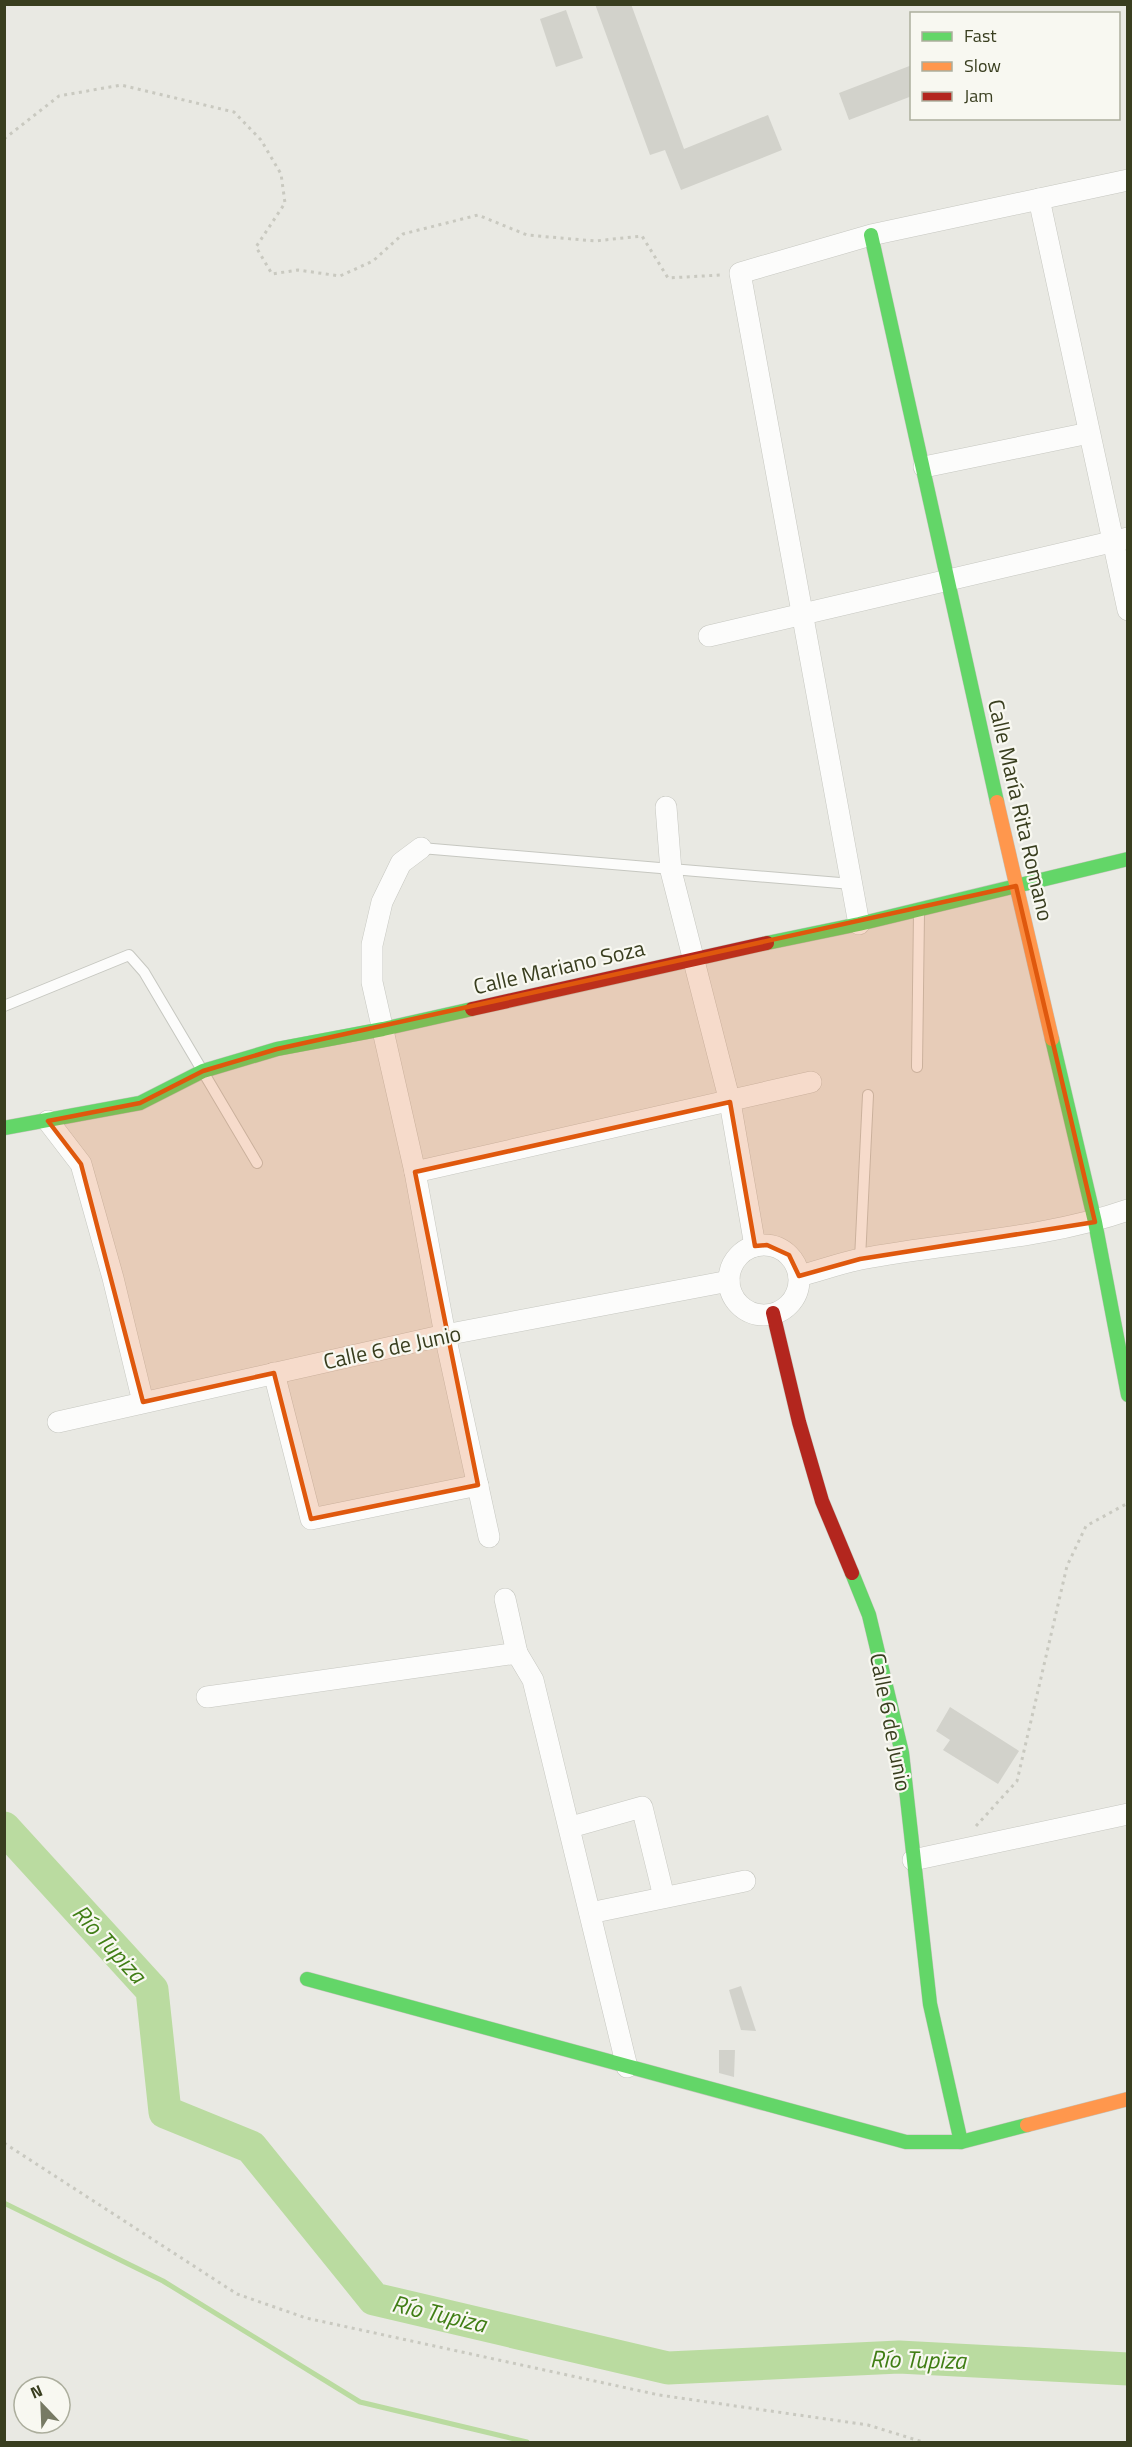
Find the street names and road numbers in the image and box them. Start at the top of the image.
street label: Calle María Rita Romano [979,696,1063,924]
street label: Calle Mariano Soza [470,931,648,1003]
street label: Calle 6 de Junio [320,1316,464,1378]
street label: Calle 6 de Junio [861,1650,921,1794]

